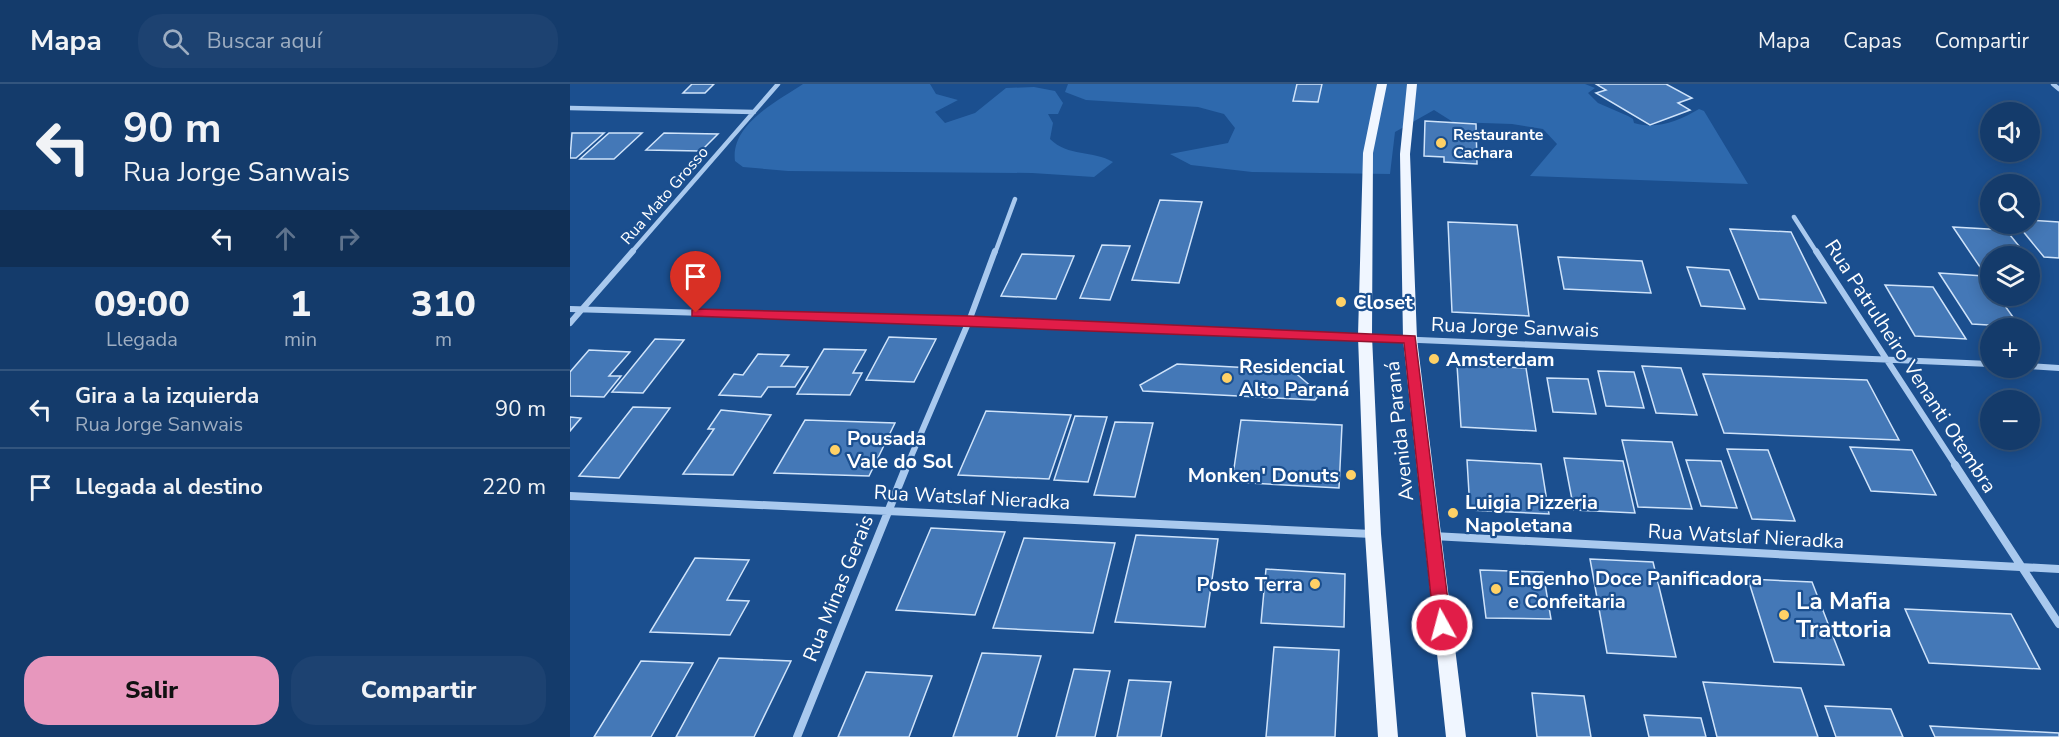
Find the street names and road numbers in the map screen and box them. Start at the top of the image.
street label: Rua Mato Grosso [616,142,714,249]
street label: Rua Patrulheiro Venanti Otembra [1818,234,2003,498]
street label: Rua Jorge Sanwais [1431,311,1599,344]
street label: Avenida Paraná [1379,360,1420,502]
street label: Rua Watslaf Nieradka [873,479,1071,516]
street label: Rua Minas Gerais [797,511,880,666]
street label: Rua Watslaf Nieradka [1647,518,1845,555]

